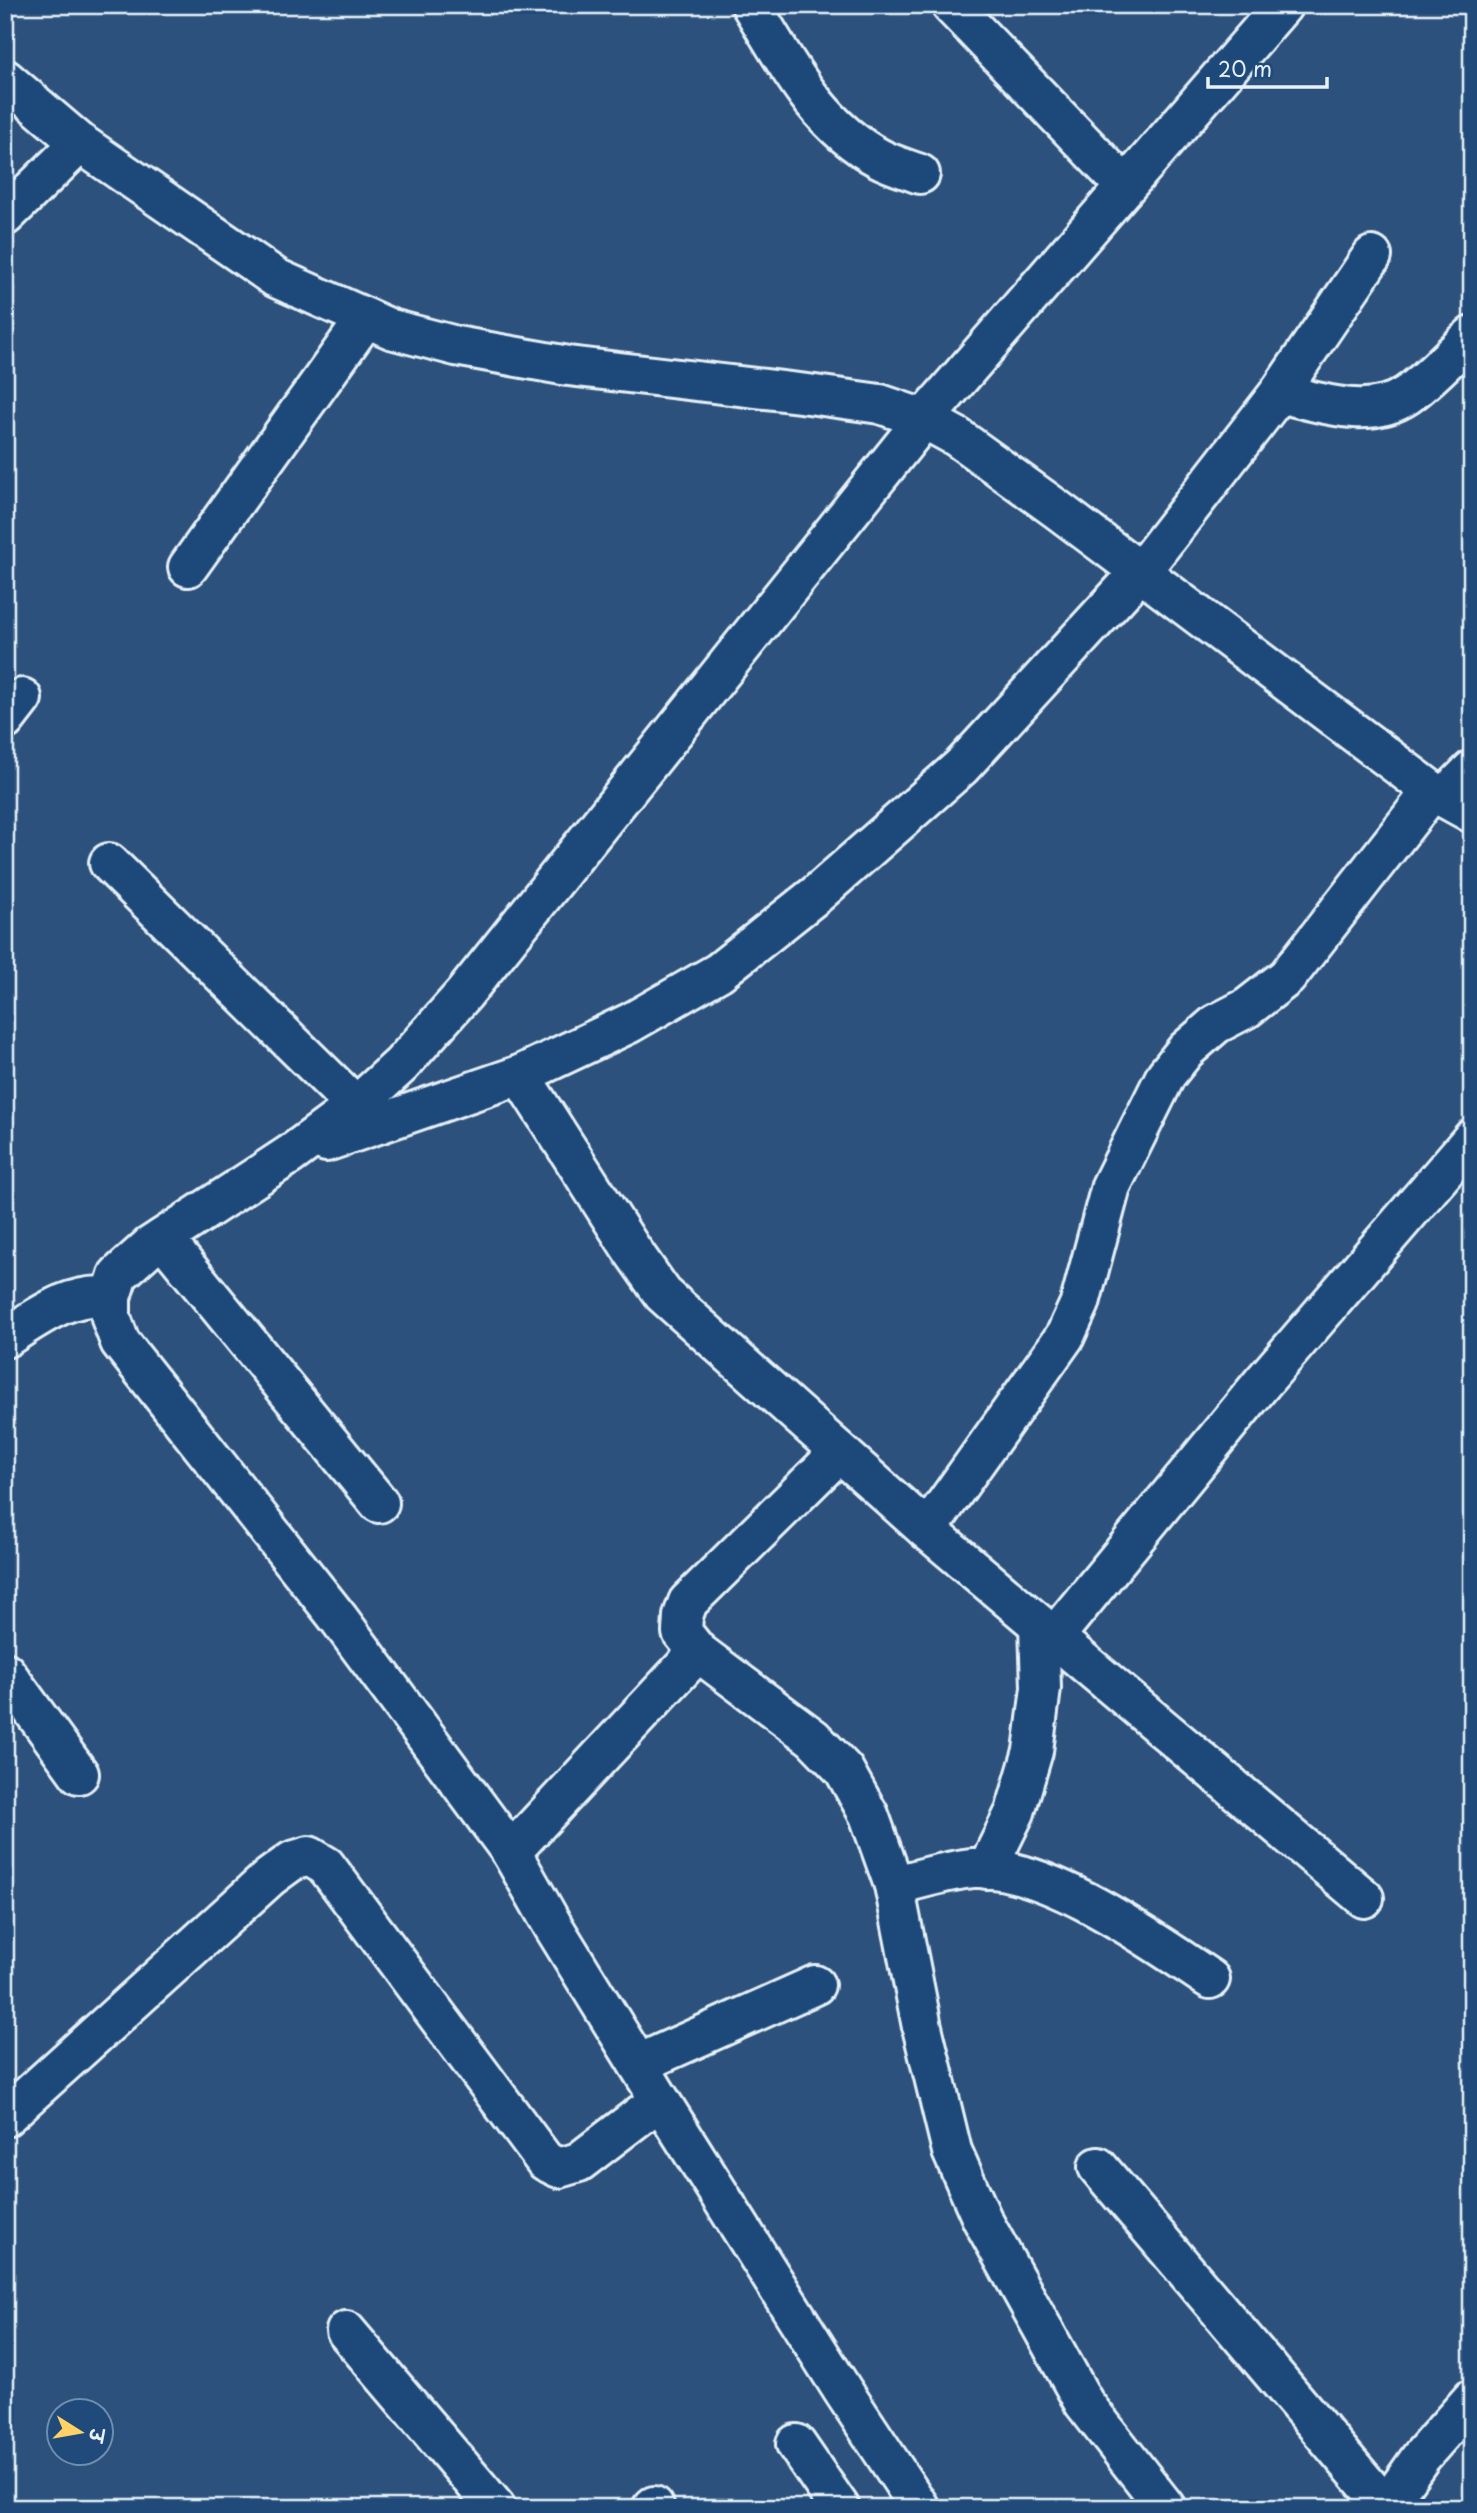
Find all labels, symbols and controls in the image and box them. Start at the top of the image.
scale bar [1208,46,1326,90]
text: 20 m [1218,52,1272,84]
north arrow [46,2398,116,2468]
text: उ [82,2425,113,2447]

